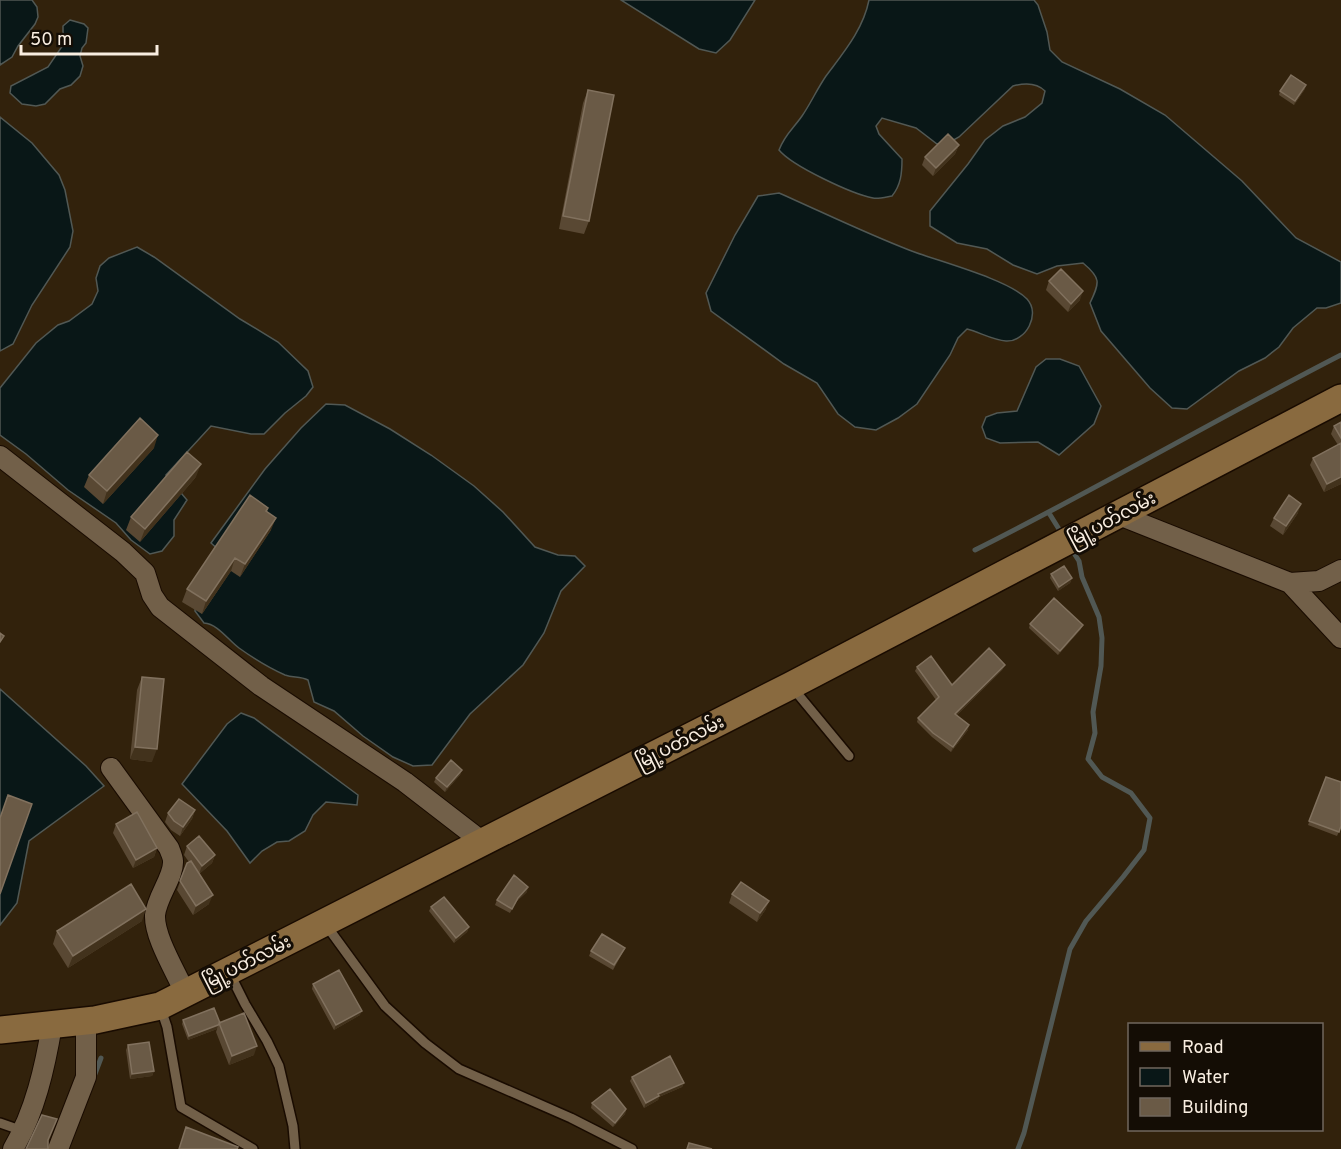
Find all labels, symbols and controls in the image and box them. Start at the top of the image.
scale bar [21,18,158,56]
text: 50 m [30,29,72,52]
street label: မြို့ပတ်လမ်း [1063,484,1161,555]
street label: မြို့ပတ်လမ်း [631,708,729,777]
street label: မြို့ပတ်လမ်း [198,928,296,997]
legend [1128,1023,1323,1131]
text: Road [1182,1037,1224,1060]
text: Water [1182,1067,1229,1090]
text: Building [1182,1097,1248,1120]

